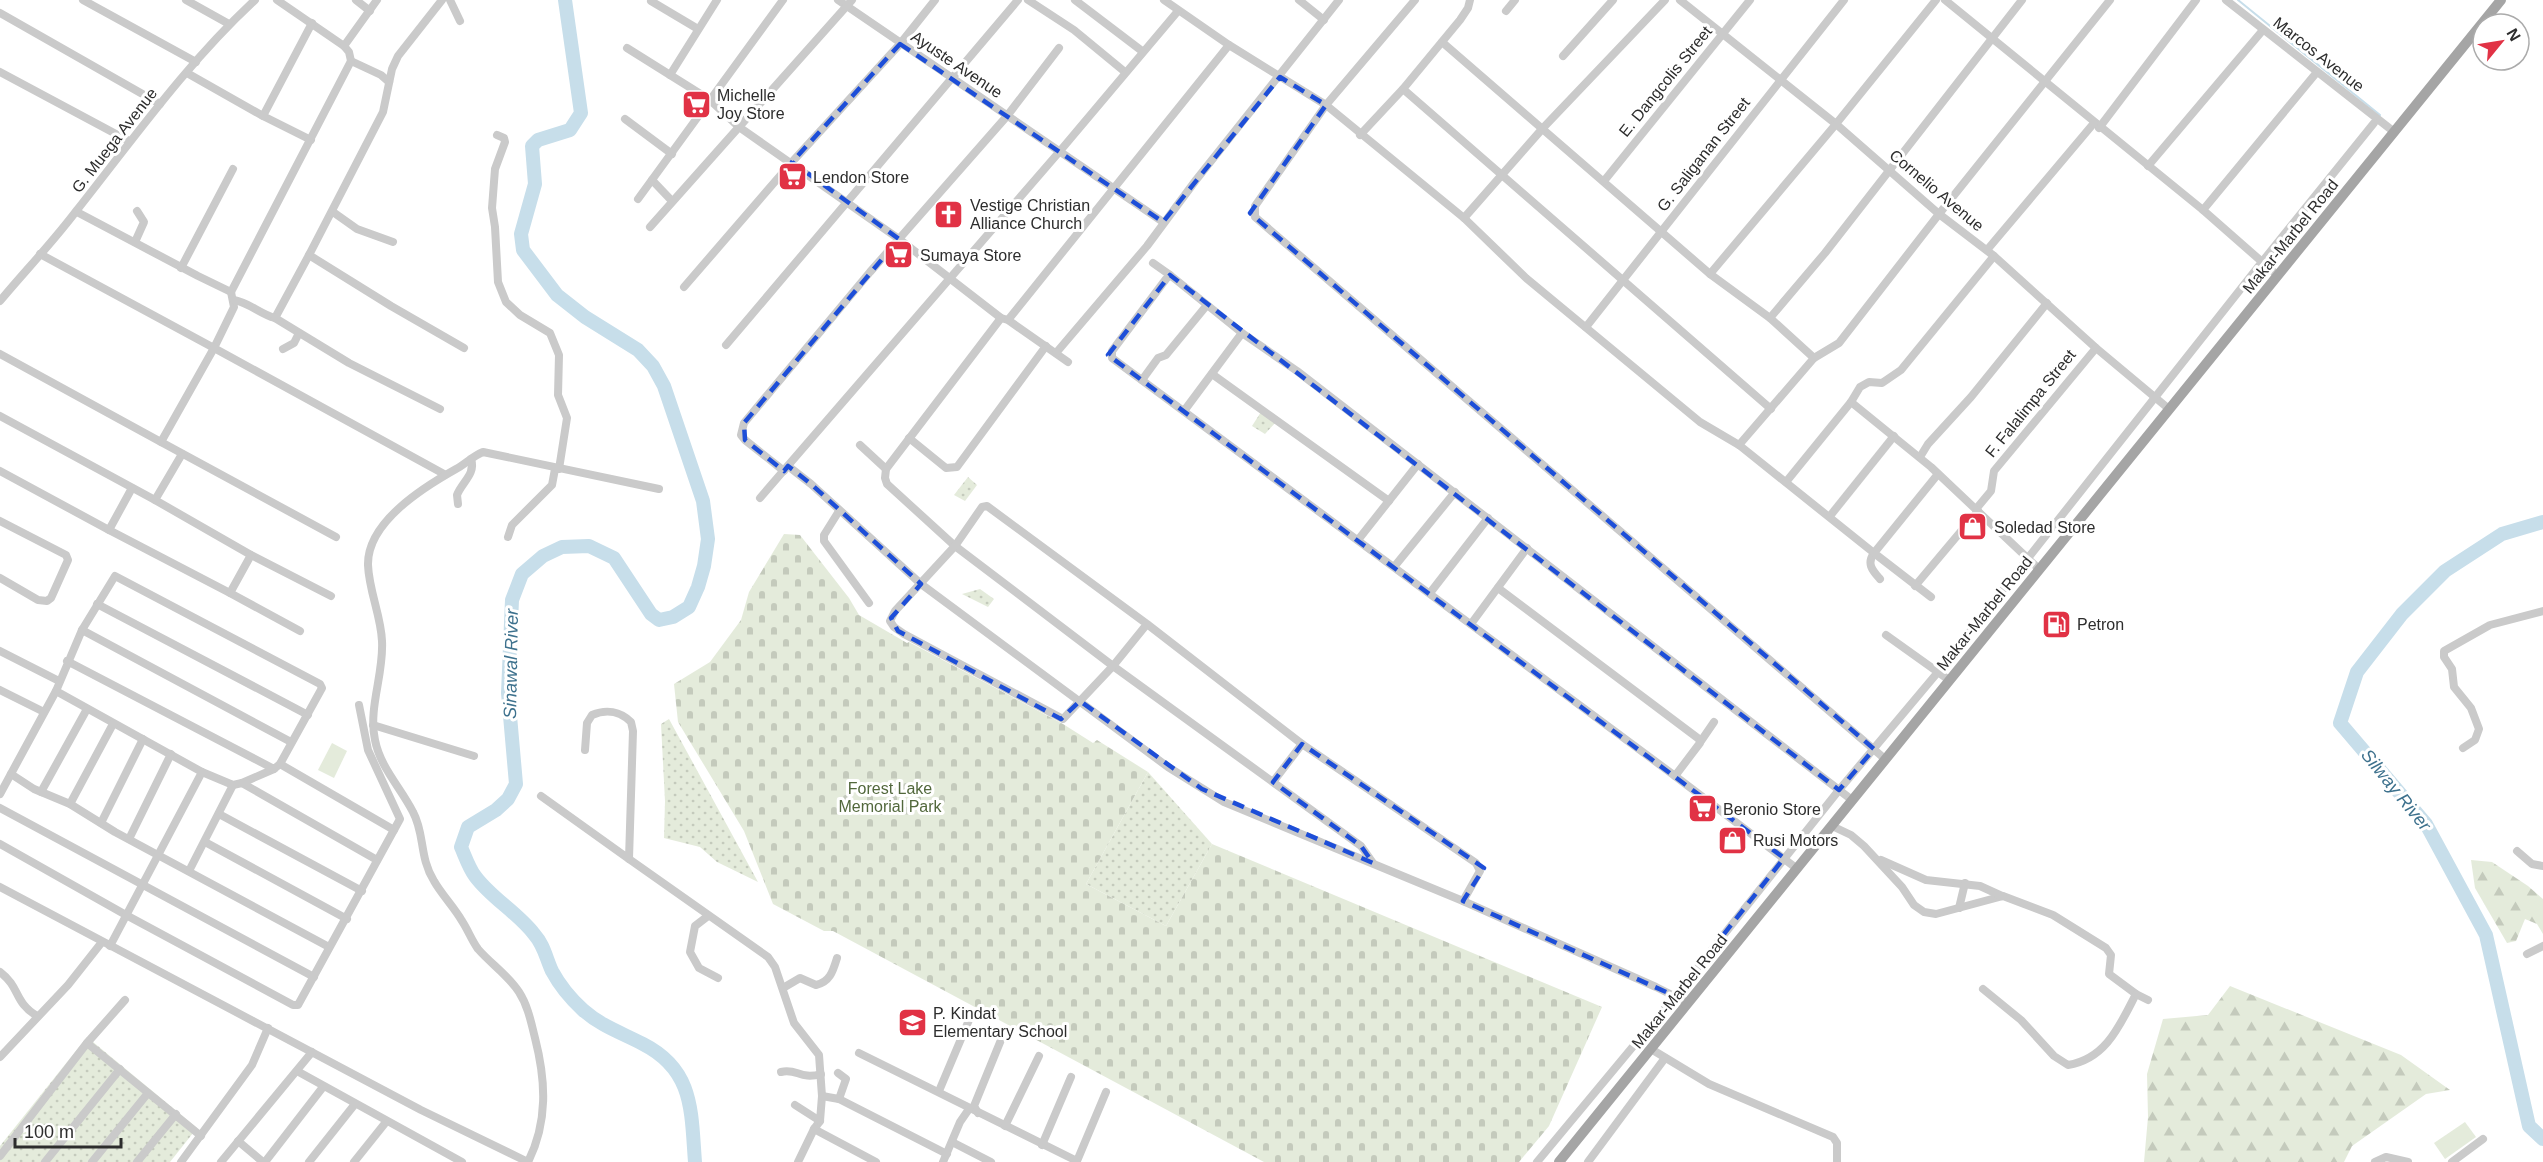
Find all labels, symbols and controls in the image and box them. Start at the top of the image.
north arrow [2471,12,2531,72]
street label: Marcos Avenue [2270,14,2367,95]
street label: E. Dangcolis Street [1616,22,1715,140]
text: N [2503,25,2524,44]
street label: Ayuste Avenue [908,28,1006,101]
street label: G. Muega Avenue [68,85,160,196]
place label: Michelle Joy Store [717,87,785,122]
supermarket icon: Michelle Joy Store [680,88,712,120]
street label: G. Saliganan Street [1654,94,1753,215]
street label: Cornelio Avenue [1886,146,1987,235]
supermarket icon: Lendon Store [776,161,808,193]
place label: Lendon Store [813,169,909,186]
street label: Makar-Marbel Road [2239,176,2341,297]
place label: Vestige Christian Alliance Church [970,197,1090,232]
church icon: Vestige Christian Alliance Church [933,198,965,230]
supermarket icon: Sumaya Store [883,239,915,271]
place label: Sumaya Store [920,247,1021,264]
street label: F. Falalimpa Street [1982,346,2079,460]
shop icon: Soledad Store [1957,511,1989,543]
place label: Soledad Store [1994,519,2096,536]
street label: Makar-Marbel Road [1933,553,2035,674]
water label: Sinawal River [500,608,522,719]
fuel station icon: Petron [2040,608,2072,640]
place label: Petron [2077,616,2124,633]
water label: Silway River [2357,745,2436,836]
park label: Forest Lake Memorial Park [838,780,943,815]
supermarket icon: Beronio Store [1686,793,1718,825]
place label: Beronio Store [1723,801,1821,818]
shop icon: Rusi Motors [1716,824,1748,856]
place label: Rusi Motors [1753,832,1838,849]
street label: Makar-Marbel Road [1628,931,1730,1052]
place label: P. Kindat Elementary School [933,1005,1067,1040]
school or university icon: P. Kindat Elementary School [896,1006,928,1038]
scale bar [15,1111,122,1149]
text: 100 m [24,1122,74,1142]

